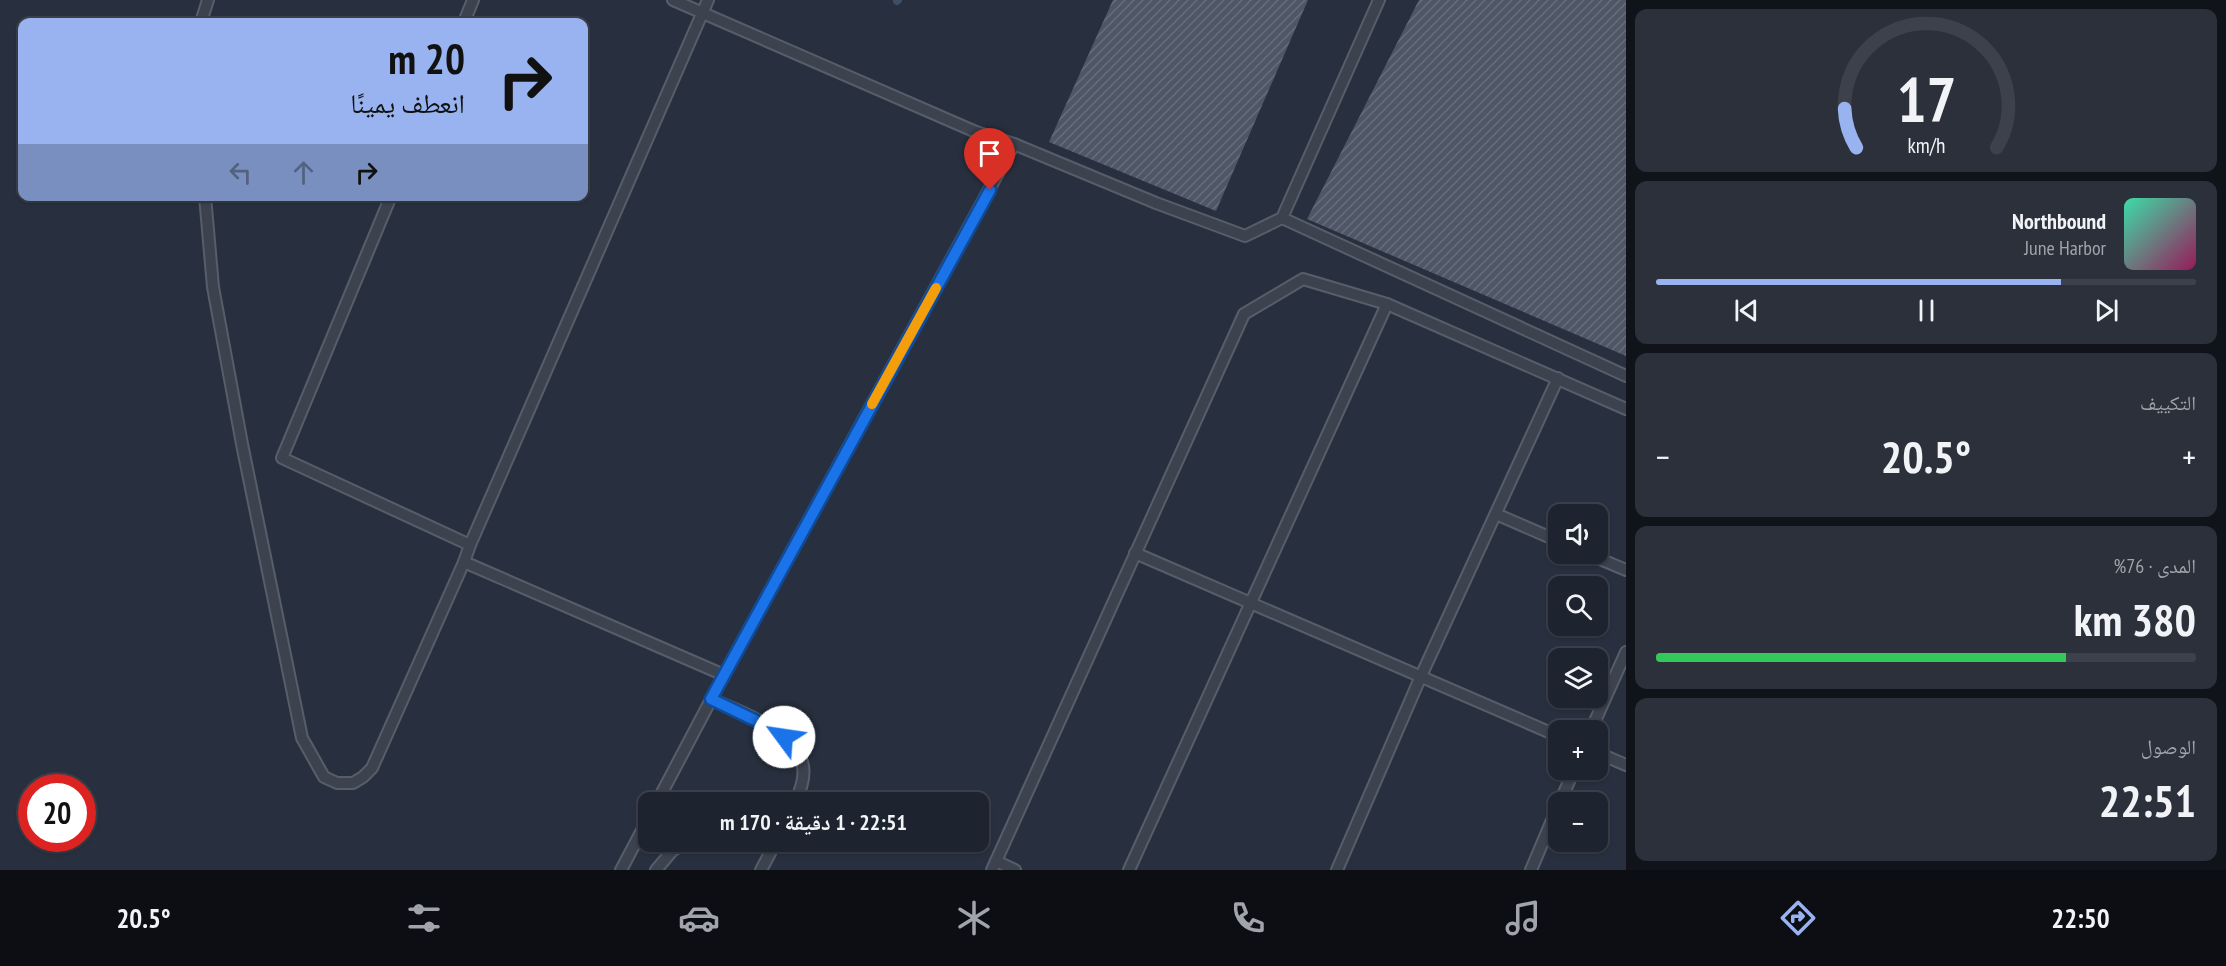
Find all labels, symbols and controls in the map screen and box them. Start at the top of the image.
text: 20 m [388,31,465,86]
icon: right [486,42,564,120]
text: 17 [1896,58,1956,139]
text: انعطف يمينًا [350,86,465,120]
pin [964,128,1015,190]
text: km/h [1907,131,1945,159]
icon: arrive [973,137,1006,170]
icon: left [224,156,257,189]
icon: ahead [287,156,320,189]
icon: right [350,156,383,189]
text: Northbound [2012,207,2106,235]
text: June Harbor [2024,235,2106,261]
icon: previous [1730,294,1763,327]
icon: pause [1910,294,1943,327]
icon: next [2090,294,2123,327]
text: التكييف [2140,390,2196,416]
text: 20.5° [1881,427,1971,485]
text: − [1656,435,1670,478]
text: + [2182,435,2196,478]
map controls [1548,504,1608,852]
button: sound [1548,504,1608,564]
text: المدى · 76% [2113,553,2196,579]
button: search [1548,576,1608,636]
text: 380 km [2074,590,2196,648]
button: layers [1548,648,1608,708]
position arrow [752,705,816,769]
button: + [1548,720,1608,780]
text: الوصول [2141,734,2196,760]
text: 22:51 [2099,771,2196,829]
speed limit sign: 20 [18,774,96,852]
button: − [1548,792,1608,852]
text: 22:51 · 1 دقيقة · 170 m [720,808,907,836]
icon: filters [403,897,445,939]
icon: car [678,897,720,939]
icon: climate [953,897,995,939]
icon: phone [1227,897,1269,939]
icon: music [1502,897,1544,939]
icon: directions [1777,897,1819,939]
text: 20.5° [116,901,171,935]
text: 22:50 [2051,901,2110,935]

